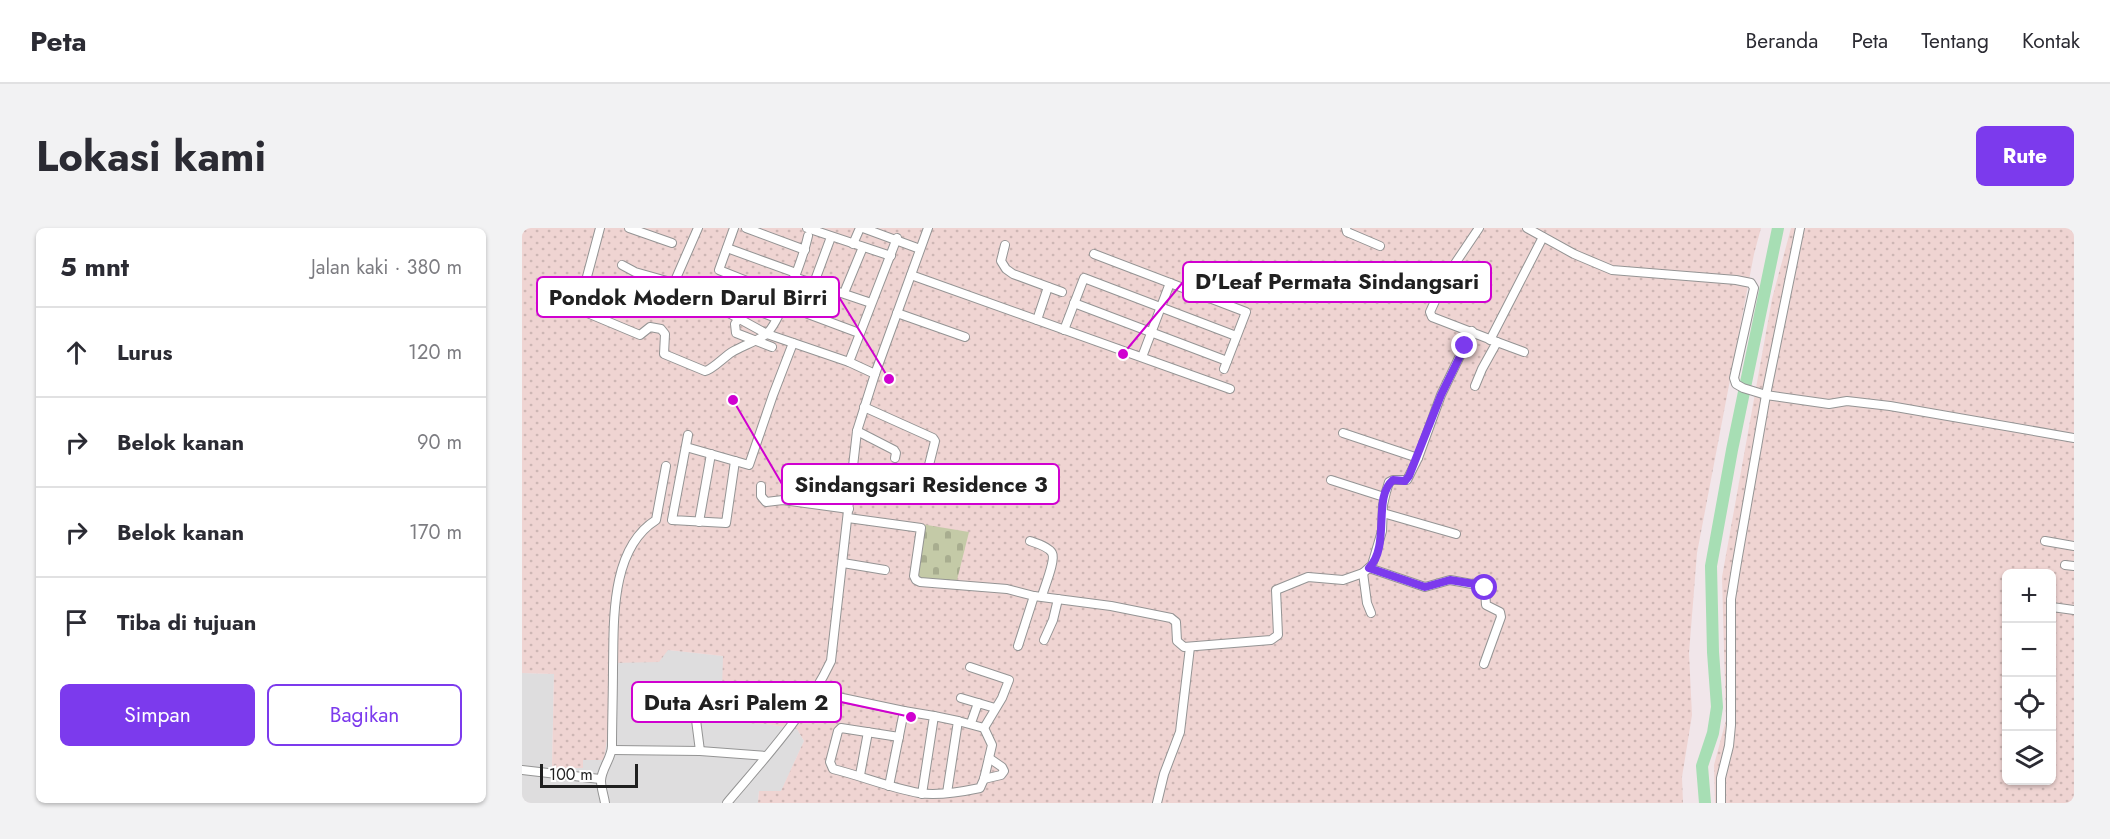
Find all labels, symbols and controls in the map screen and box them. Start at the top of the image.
text: Peta [30,21,87,62]
text: Beranda [1745,26,1818,56]
text: Peta [1851,26,1888,56]
text: Tentang [1921,26,1989,56]
text: Kontak [2022,26,2080,56]
text: Lokasi kami [36,126,266,187]
button: Rute [1976,126,2074,186]
text: 5 mnt [60,248,129,286]
text: Jalan kaki · 380 m [311,253,462,282]
callout: D'Leaf Permata Sindangsari [1183,262,1491,302]
text: D'Leaf Permata Sindangsari [1195,265,1479,297]
callout: Pondok Modern Darul Birri [537,277,839,317]
text: Pondok Modern Darul Birri [549,281,827,313]
route end [1451,332,1477,358]
icon: ahead [60,336,93,369]
text: Lurus [117,336,173,368]
text: 120 m [408,338,462,367]
icon: right [60,426,93,459]
text: Belok kanan [117,426,244,458]
text: 90 m [417,428,462,457]
callout: Sindangsari Residence 3 [782,464,1059,504]
text: Sindangsari Residence 3 [794,468,1048,500]
icon: right [60,516,93,549]
text: Belok kanan [117,516,244,548]
text: 170 m [409,518,462,547]
map controls [2002,569,2056,785]
button: + [2002,569,2056,623]
route start [1471,574,1497,600]
icon: arrive [60,606,93,639]
text: Tiba di tujuan [117,606,256,638]
button: − [2002,623,2056,677]
button: locate [2002,677,2056,731]
callout: Duta Asri Palem 2 [632,682,841,722]
button: Simpan [60,684,255,746]
button: Bagikan [267,684,462,746]
text: Duta Asri Palem 2 [644,686,828,718]
button: layers [2002,731,2056,785]
scale bar [540,761,638,788]
text: 100 m [549,763,593,786]

